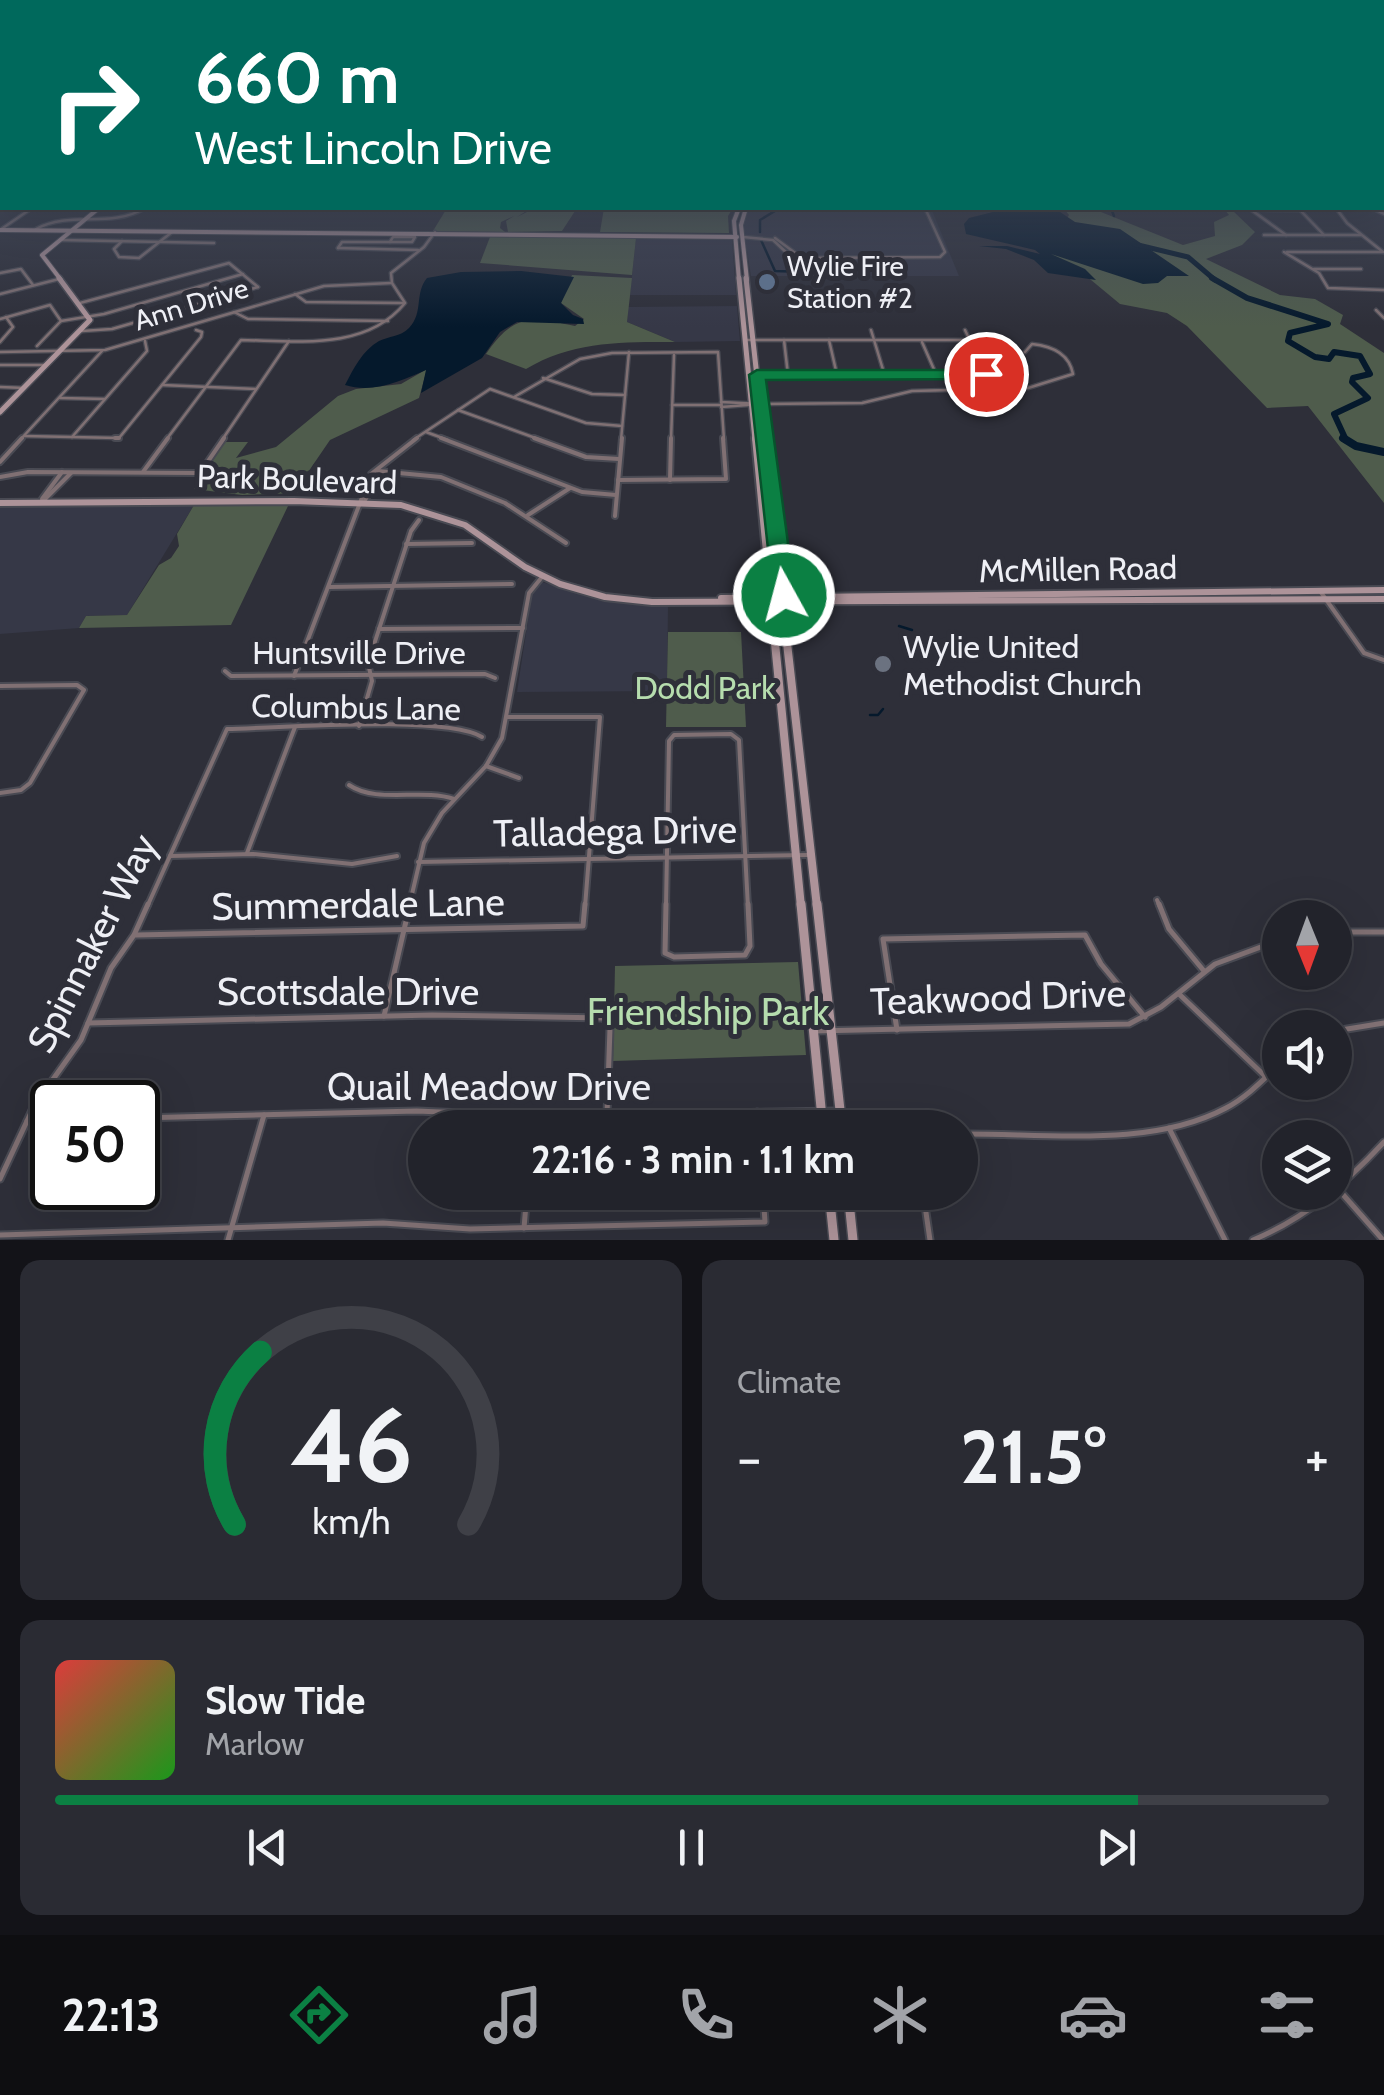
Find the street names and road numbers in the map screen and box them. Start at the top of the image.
street label: Ann Drive [130,271,252,337]
street label: Park Boulevard [196,456,398,502]
street label: McMillen Road [979,548,1177,590]
street label: Huntsville Drive [252,633,466,672]
street label: Columbus Lane [251,686,461,728]
street label: Talladega Drive [493,805,737,857]
street label: Spinnaker Way [17,826,167,1060]
street label: Summerdale Lane [211,878,505,930]
street label: Scottsdale Drive [217,968,479,1015]
street label: Teakwood Drive [869,969,1127,1025]
street label: Quail Meadow Drive [327,1063,651,1110]

